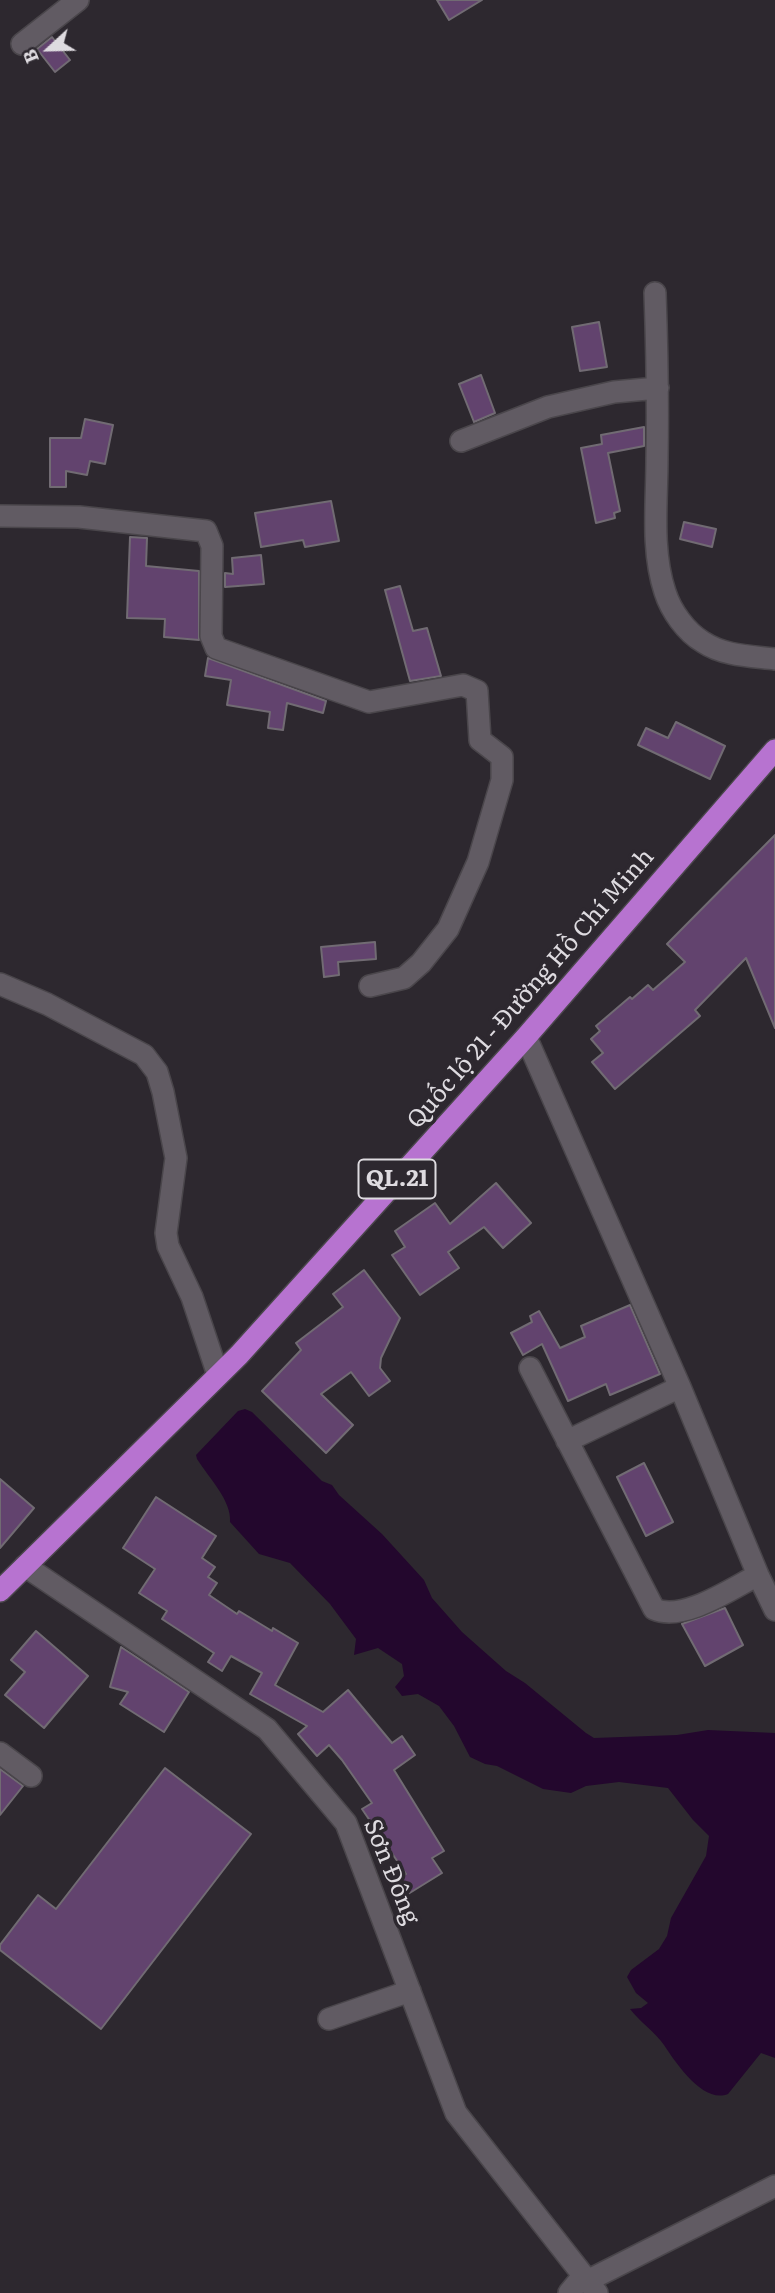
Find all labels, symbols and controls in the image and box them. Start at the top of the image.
north arrow [14,14,84,84]
text: B [14,46,45,68]
street label: Quốc lộ 21 - Đường Hồ Chí Minh [402,843,660,1135]
road number: QL.21 [358,1160,436,1198]
street label: Sơn Đông [357,1815,425,1929]

